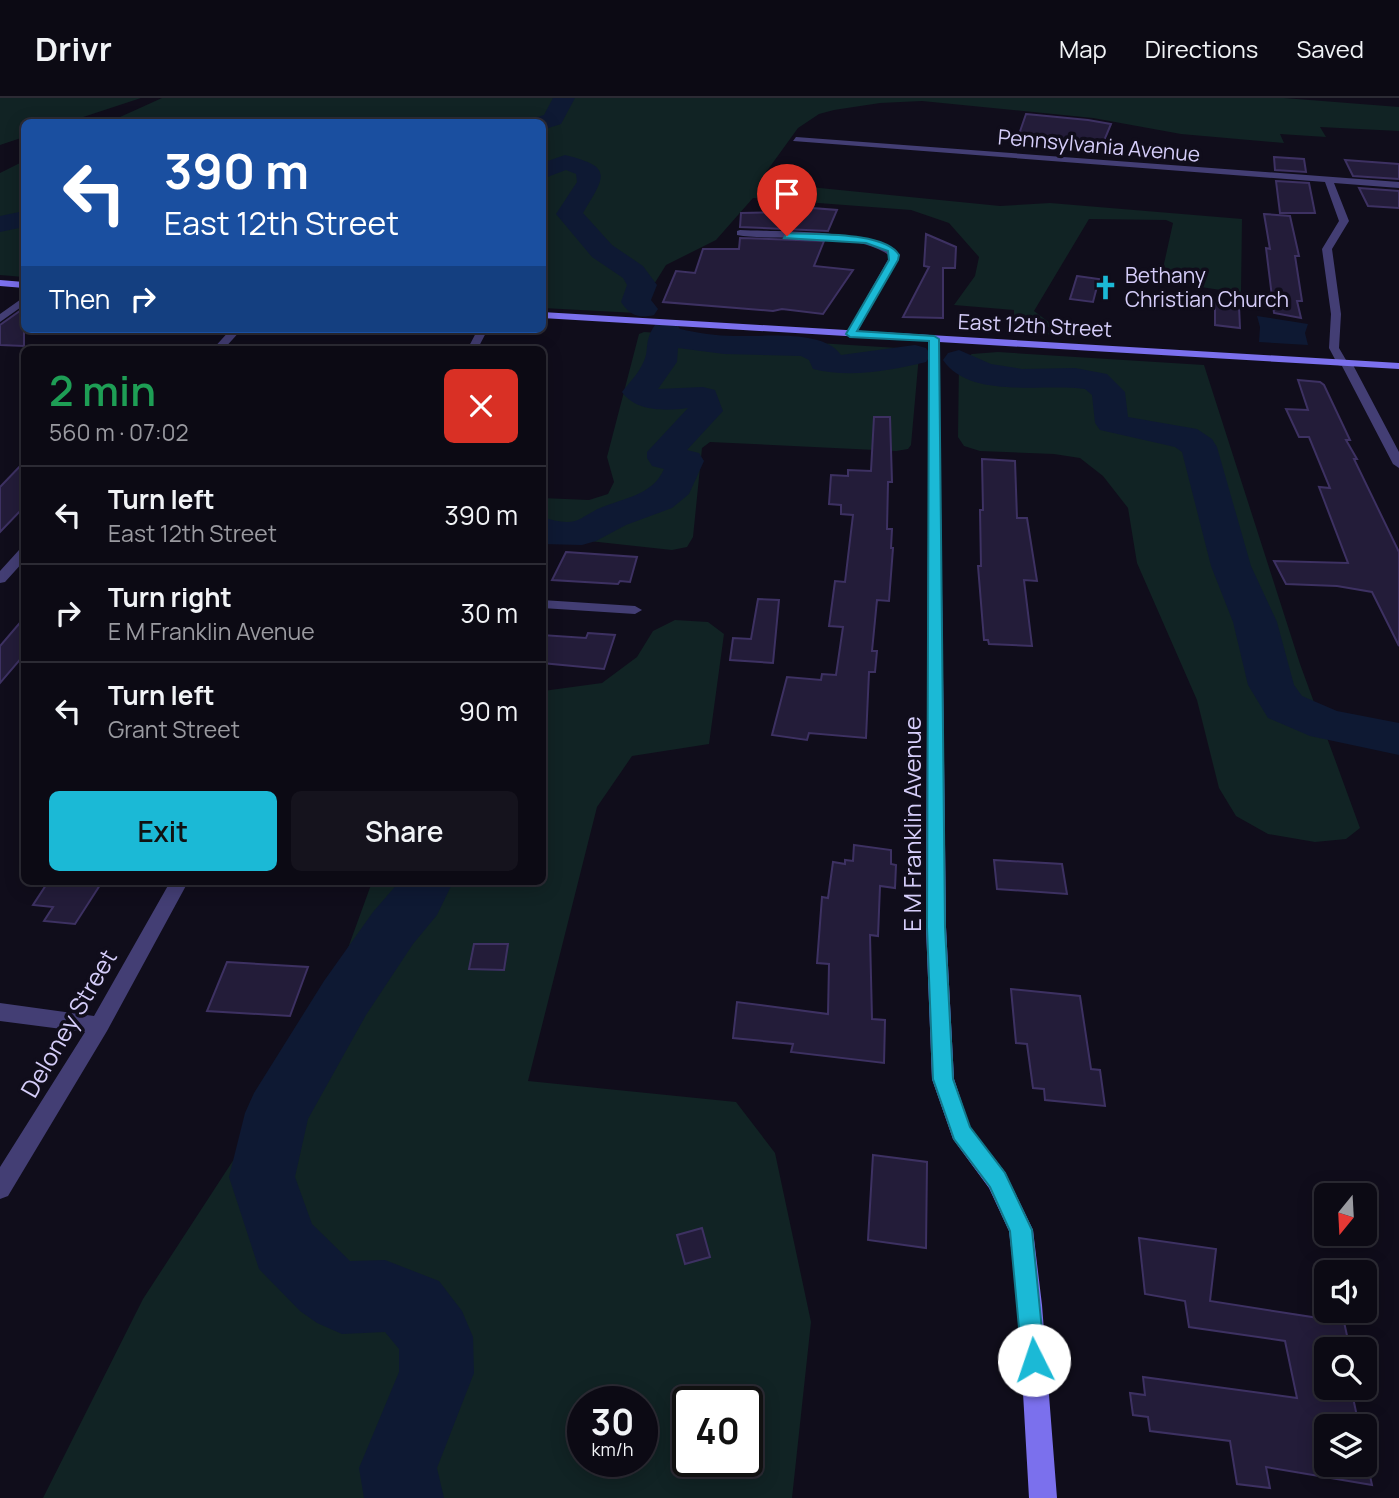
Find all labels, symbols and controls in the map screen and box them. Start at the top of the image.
text: Drivr [35,26,112,71]
text: Map [1059,32,1107,65]
text: Directions [1145,32,1258,65]
text: Saved [1296,32,1364,65]
street label: Pennsylvania Avenue [997,122,1201,168]
text: 390 m [164,137,309,204]
icon: left [49,147,140,238]
pin [757,164,817,236]
icon: arrive [768,175,806,213]
text: East 12th Street [164,201,399,245]
place label: Bethany Christian Church [1125,261,1289,313]
church icon: Bethany Christian Church [1091,273,1119,301]
icon: right [124,280,162,318]
text: Then [49,281,110,317]
street label: East 12th Street [957,307,1113,343]
text: 2 min [49,361,156,419]
button: close [444,369,518,443]
text: 560 m · 07:02 [49,416,189,448]
text: Turn left [108,481,215,517]
icon: left [49,496,87,534]
text: 390 m [444,497,518,533]
text: East 12th Street [108,517,277,549]
text: Turn right [108,579,232,615]
icon: right [49,594,87,632]
text: 30 m [461,595,518,631]
text: E M Franklin Avenue [108,615,315,647]
text: Turn left [108,677,215,713]
icon: left [49,692,87,730]
text: 90 m [459,693,518,729]
text: Grant Street [108,713,240,745]
street label: E M Franklin Avenue [895,716,928,932]
button: Exit [49,791,277,871]
button: Share [291,791,518,871]
street label: Deloney Street [12,943,124,1103]
north arrow [1314,1183,1377,1246]
map controls [1314,1183,1377,1477]
button: sound [1314,1260,1377,1323]
position arrow [997,1323,1071,1397]
button: search [1314,1337,1377,1400]
speed limit sign: 40 [672,1386,763,1477]
text: 30 [591,1398,634,1446]
button: layers [1314,1414,1377,1477]
text: km/h [592,1437,633,1461]

